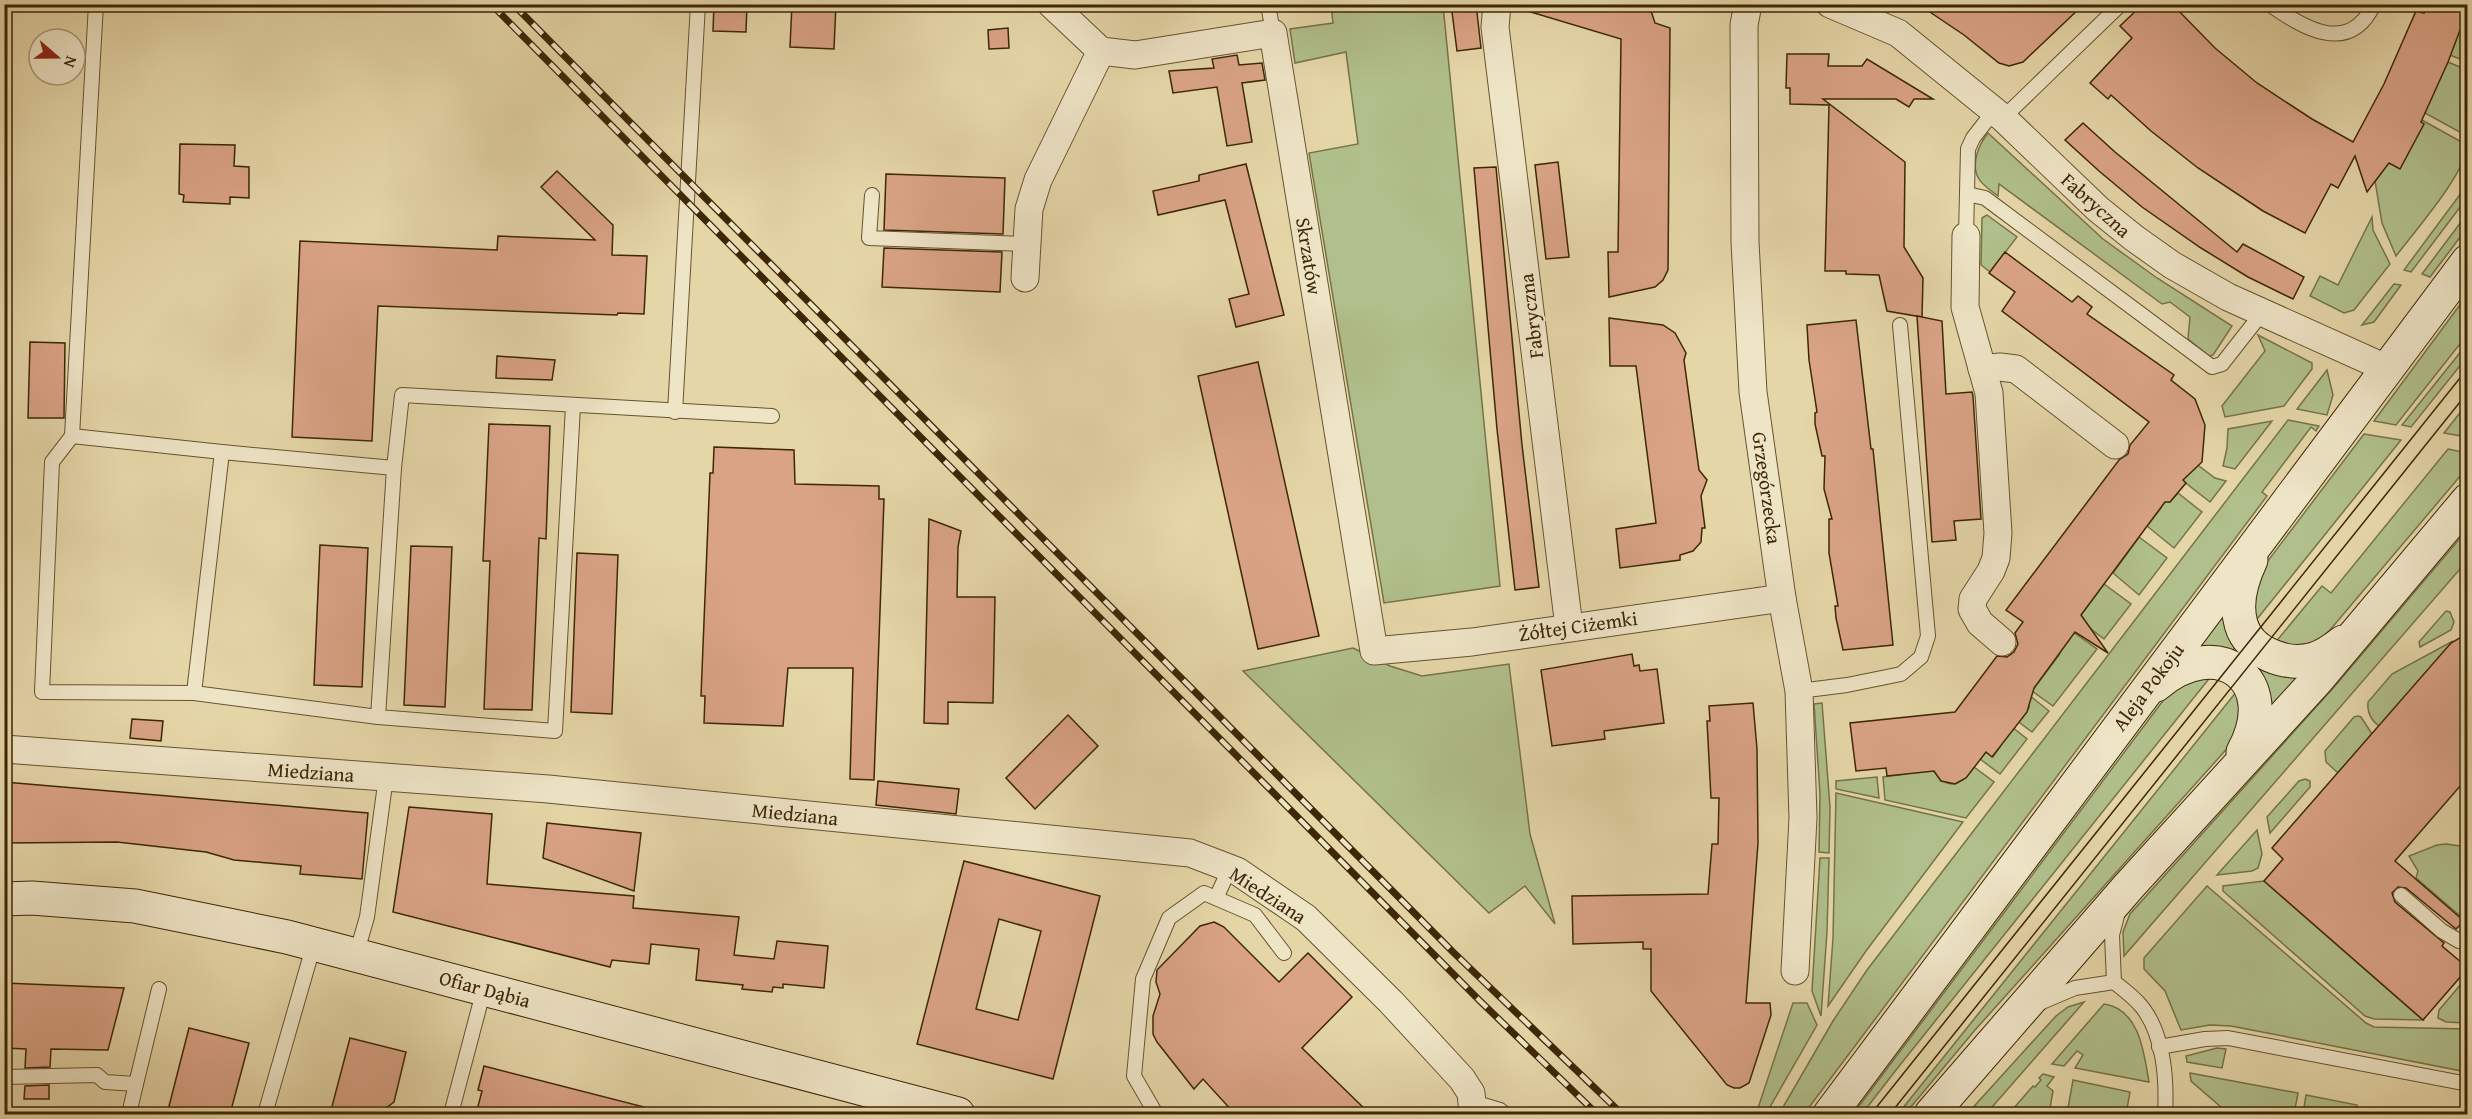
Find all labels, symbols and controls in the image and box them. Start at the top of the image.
north arrow [27,27,87,87]
text: N [58,53,84,72]
street label: Fabryczna [2055,165,2138,244]
street label: Skrzatów [1289,215,1330,297]
street label: Fabryczna [1511,271,1550,360]
street label: Grzegórzecka [1745,430,1790,546]
street label: Żółtej Ciżemki [1517,603,1640,648]
street label: Aleja Pokoju [2105,637,2190,737]
street label: Miedziana [267,754,356,789]
street label: Miedziana [750,795,840,833]
street label: Miedziana [1224,859,1313,931]
street label: Ofiar Dąbia [436,962,534,1015]

